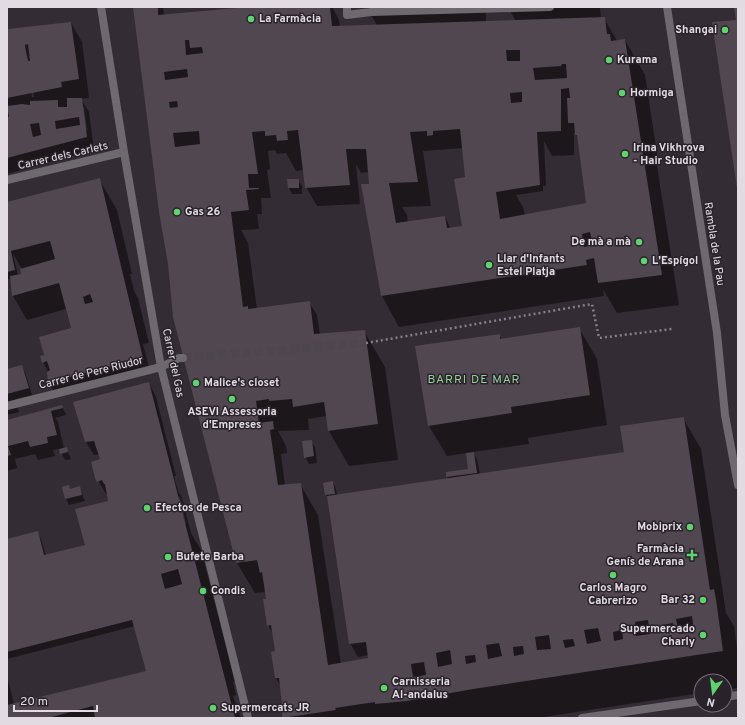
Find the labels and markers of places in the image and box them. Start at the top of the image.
place label: La Farmàcia [259,12,321,26]
marker: La Farmàcia [246,14,256,24]
place label: Shangai [675,23,717,37]
marker: Shangai [720,25,730,35]
place label: Kurama [617,53,658,67]
marker: Kurama [604,55,614,65]
place label: Hormiga [630,86,674,100]
marker: Hormiga [617,88,627,98]
place label: Irina Vikhrova - Hair Studio [633,141,705,168]
marker: Irina Vikhrova - Hair Studio [620,149,630,159]
place label: Gas 26 [185,205,221,219]
marker: Gas 26 [172,207,182,217]
place label: De mà a mà [571,235,631,249]
marker: De mà a mà [634,237,644,247]
place label: Llar d'Infants Estel Platja [497,252,565,279]
place label: L'Espígol [652,254,698,268]
marker: L'Espígol [639,256,649,266]
marker: Llar d'Infants Estel Platja [484,260,494,270]
place label: Malice's closet [204,376,279,390]
marker: Malice's closet [191,378,201,388]
marker: ASEVI Assessoria d'Empreses [227,394,237,404]
place label: ASEVI Assessoria d'Empreses [187,405,277,432]
place label: Efectos de Pesca [155,501,242,515]
marker: Efectos de Pesca [142,503,152,513]
place label: Mobiprix [637,520,683,534]
marker: Mobiprix [685,522,695,532]
place label: Farmàcia Genís de Arana [607,542,684,569]
place label: Bufete Barba [176,550,244,564]
marker: Farmàcia Genís de Arana [687,550,697,560]
marker: Bufete Barba [163,552,173,562]
marker: Carlos Magro Cabrerizo [608,570,618,580]
place label: Carlos Magro Cabrerizo [579,581,647,608]
place label: Condis [211,584,246,598]
marker: Condis [198,586,208,596]
place label: Bar 32 [661,593,695,607]
marker: Bar 32 [698,595,708,605]
place label: Supermercado Charly [620,622,695,649]
marker: Supermercado Charly [698,630,708,640]
place label: Carnisseria Al-andalus [392,675,450,702]
marker: Carnisseria Al-andalus [379,683,389,693]
place label: Supermercats JR [221,701,309,715]
marker: Supermercats JR [208,703,218,713]

